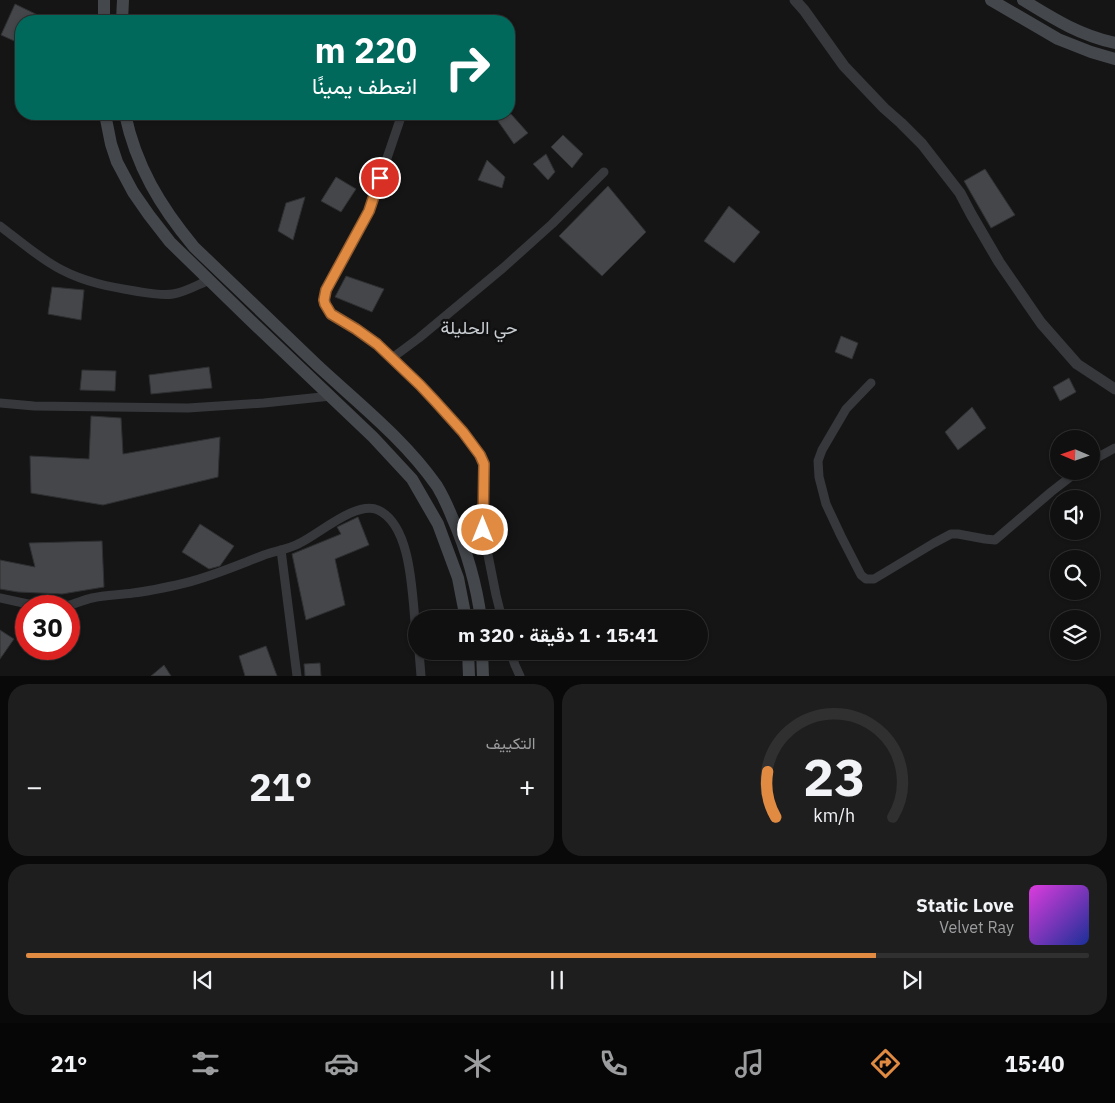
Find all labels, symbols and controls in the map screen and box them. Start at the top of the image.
text: 220 m [314,27,417,73]
icon: right [435,35,500,100]
text: انعطف يمينًا [312,71,417,100]
pin [359,157,401,199]
icon: arrive [366,164,394,192]
district label: حي الحليلة [441,316,517,343]
north arrow [1050,430,1100,480]
map controls [1050,430,1100,660]
button: sound [1050,490,1100,540]
position arrow [456,503,508,555]
button: search [1050,550,1100,600]
speed limit sign: 30 [15,595,80,660]
button: layers [1050,610,1100,660]
text: 15:41 · 1 دقيقة · 320 m [458,623,658,647]
text: التكييف [486,733,536,753]
text: 23 [803,743,865,810]
text: 21° [249,762,312,811]
text: − [26,768,43,805]
text: + [519,768,536,805]
text: km/h [813,804,855,827]
text: Static Love [916,893,1014,917]
text: Velvet Ray [939,917,1014,937]
icon: previous [189,966,217,994]
icon: pause [543,966,571,994]
icon: next [898,966,926,994]
icon: filters [188,1046,223,1081]
icon: car [324,1046,359,1081]
icon: climate [460,1046,495,1081]
icon: phone [596,1046,631,1081]
icon: music [732,1046,767,1081]
icon: directions [868,1046,903,1081]
text: 21° [51,1049,87,1078]
text: 15:40 [1004,1049,1065,1078]

